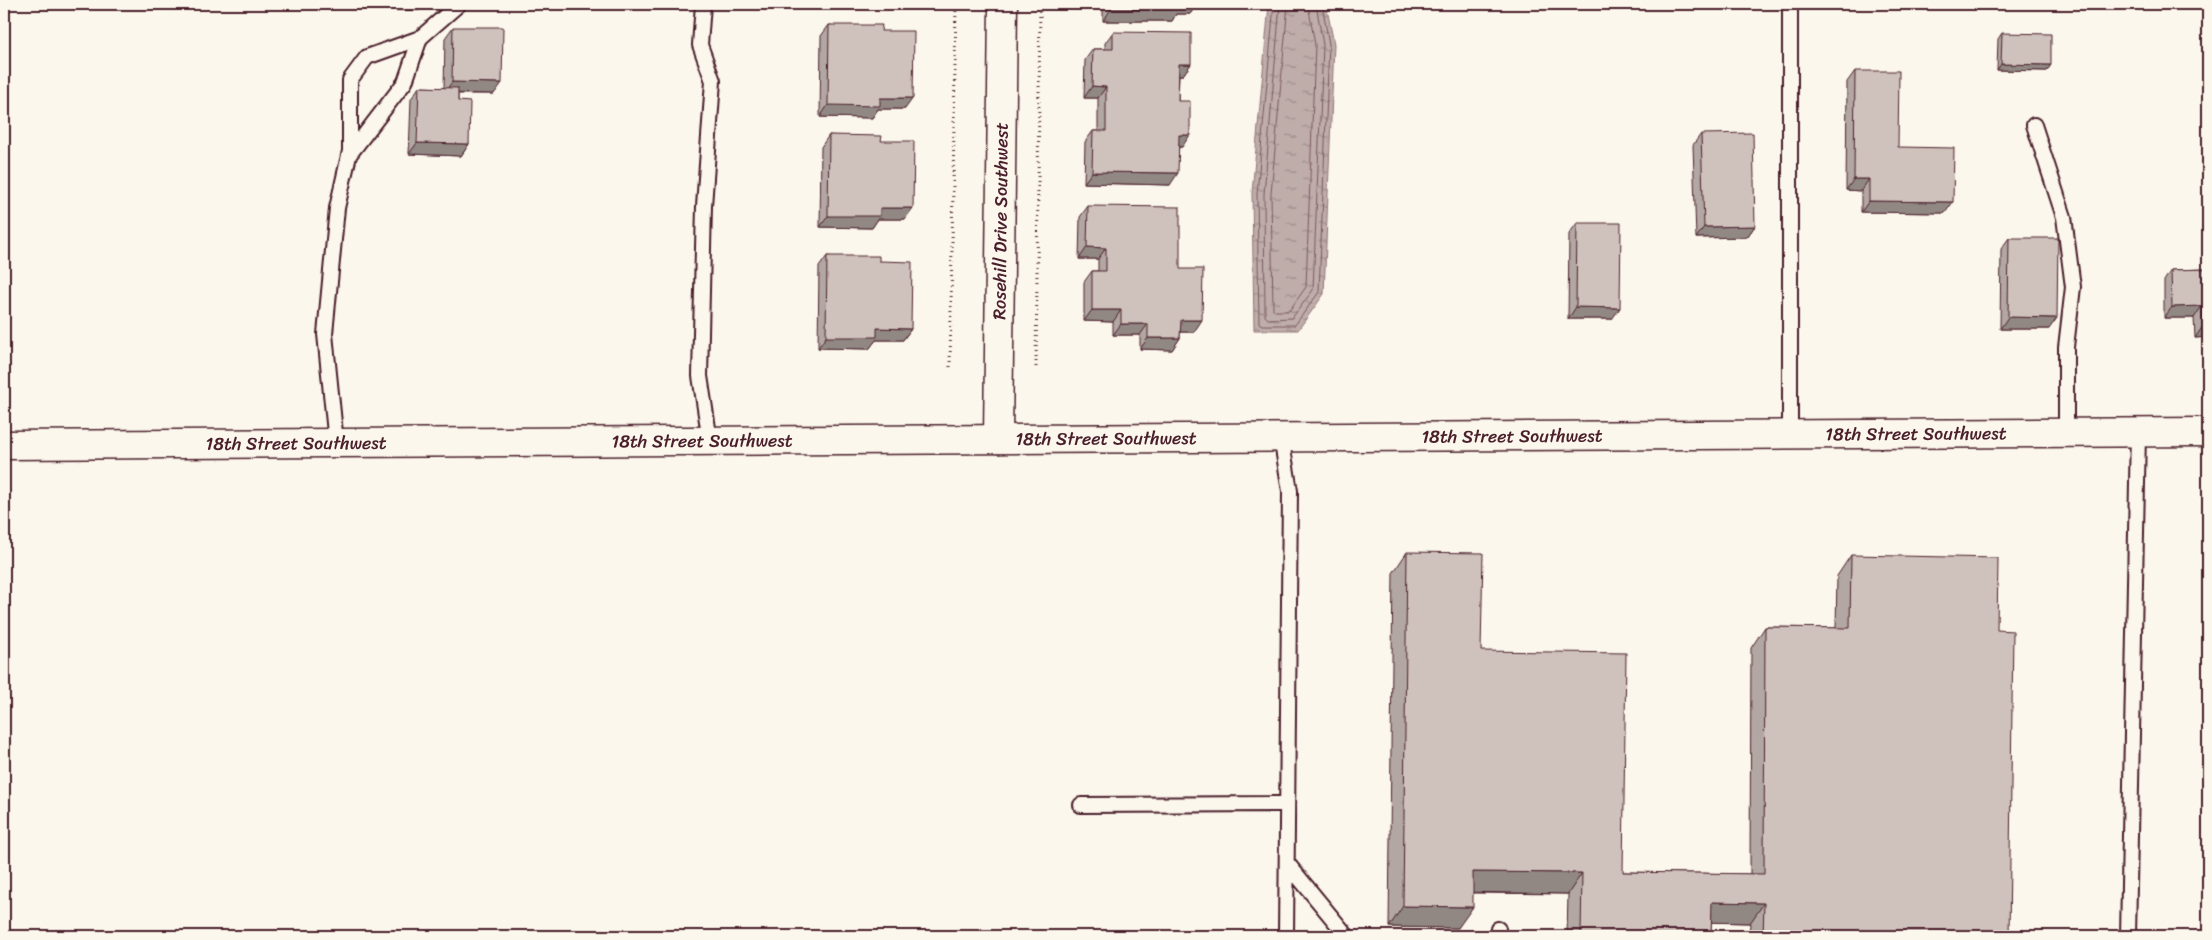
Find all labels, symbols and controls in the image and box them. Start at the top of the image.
street label: Rosehill Drive Southwest [983,122,1018,320]
street label: 18th Street Southwest [1825,417,2007,450]
street label: 18th Street Southwest [1421,420,1603,453]
street label: 18th Street Southwest [1015,422,1197,455]
street label: 18th Street Southwest [611,424,793,457]
street label: 18th Street Southwest [205,427,387,460]

